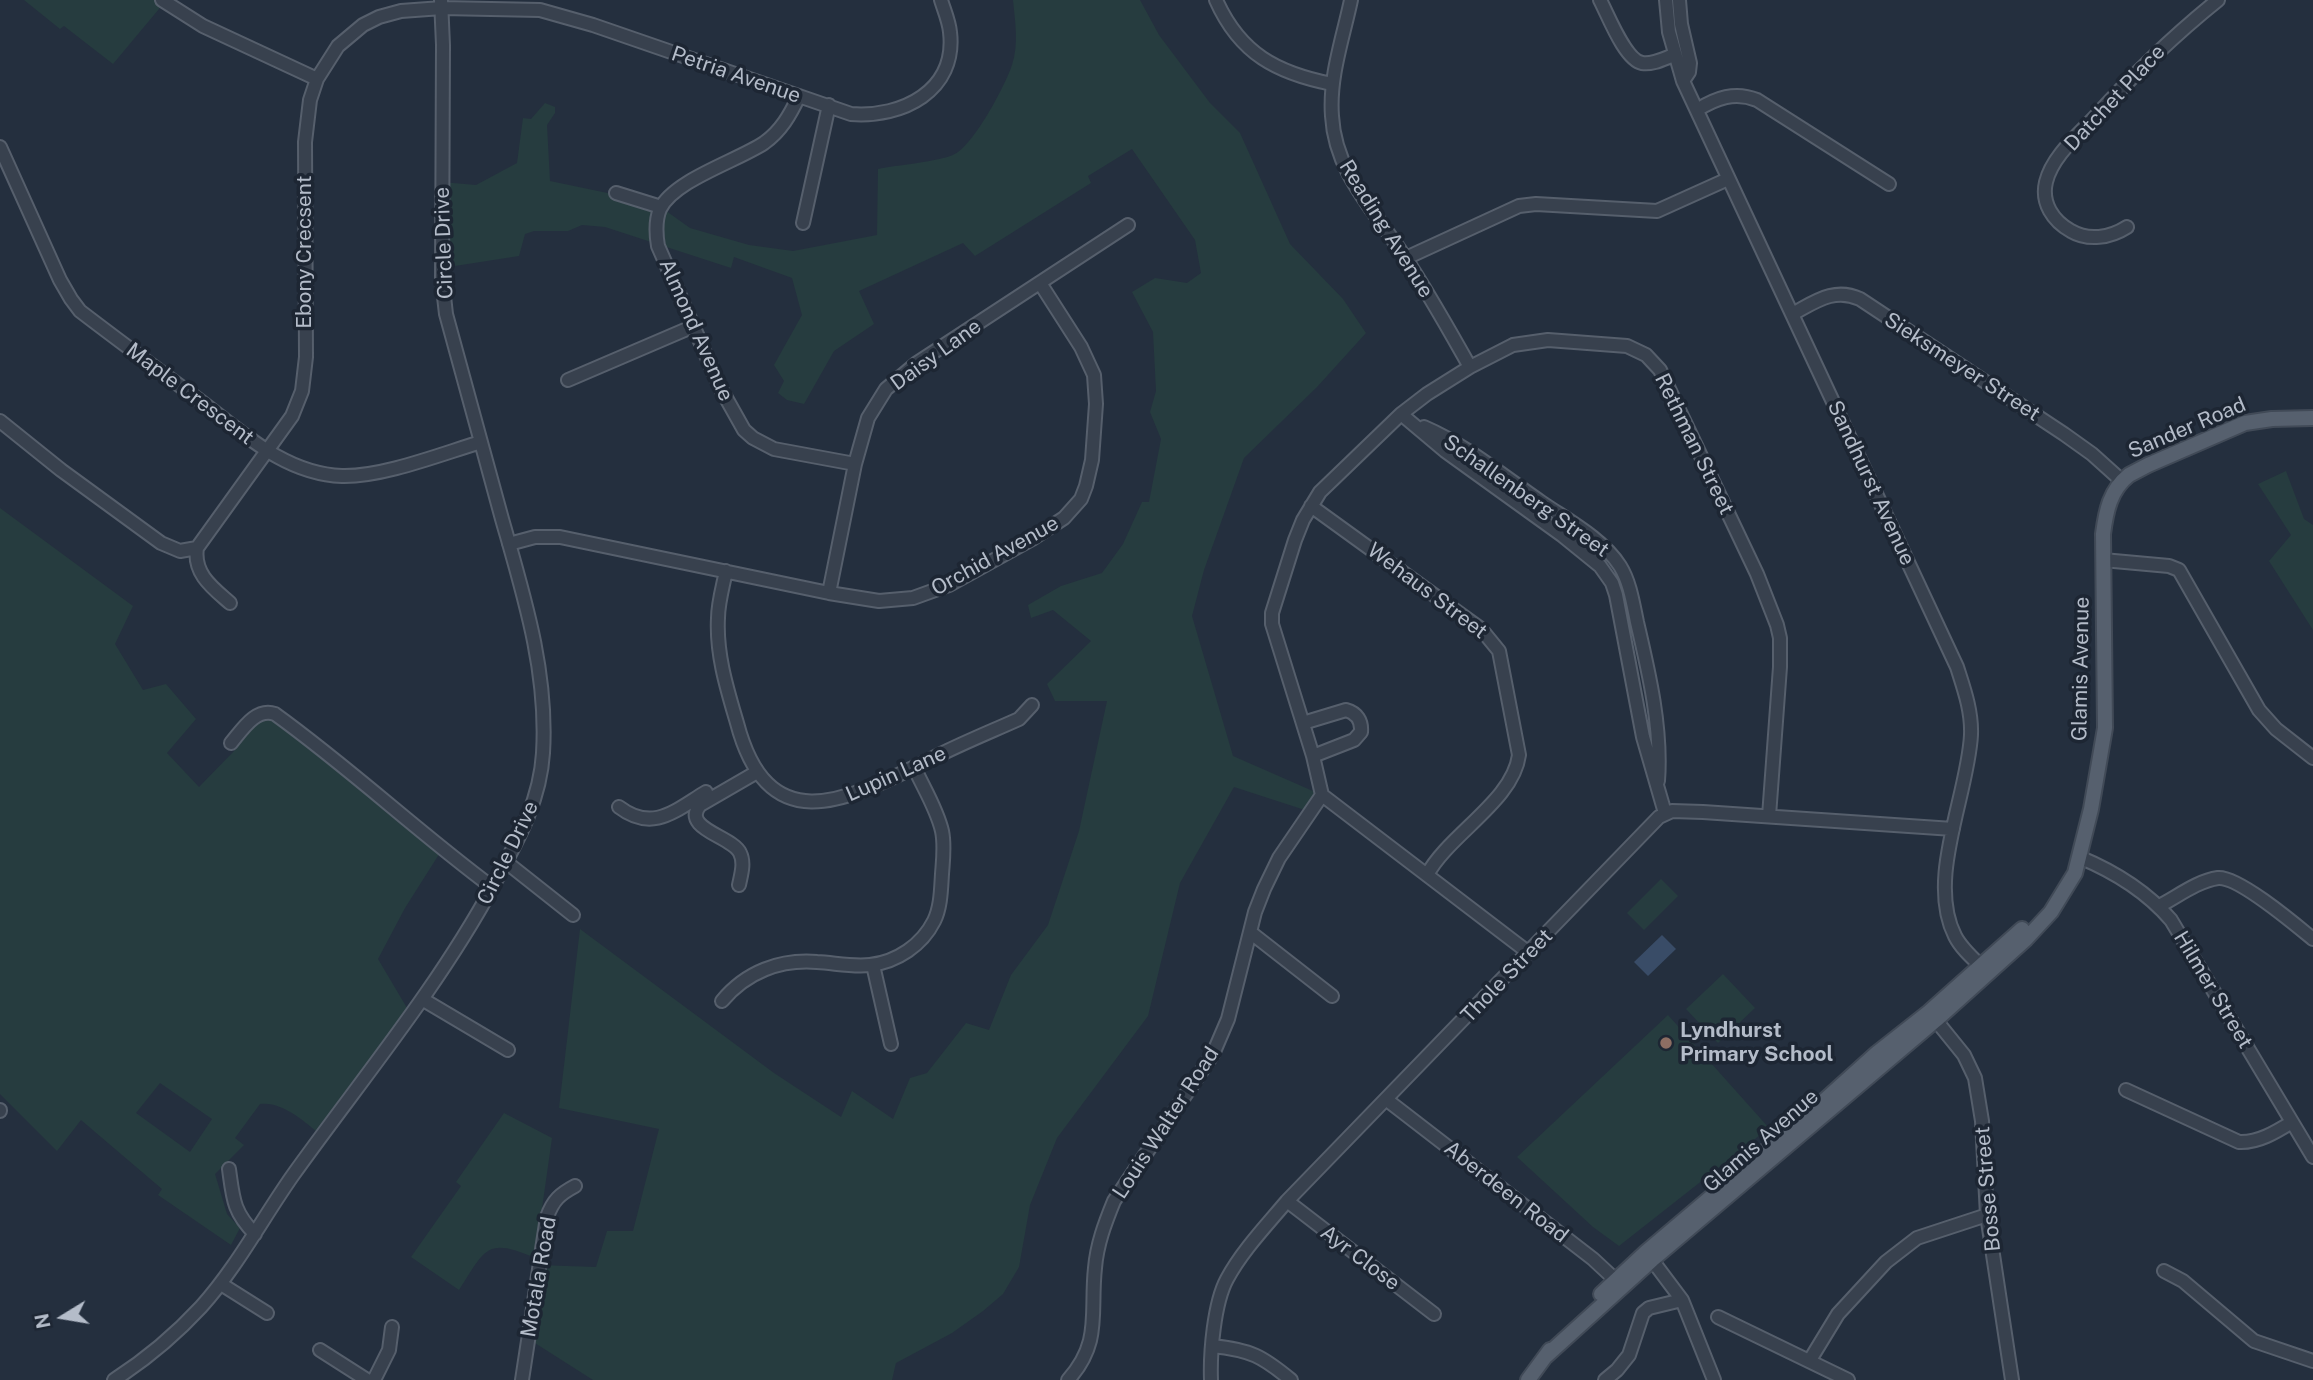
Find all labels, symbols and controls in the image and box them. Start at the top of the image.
street label: Datchet Place [2059,40,2171,156]
street label: Petria Avenue [668,41,804,109]
street label: Reading Avenue [1334,155,1438,303]
street label: Ebony Crecsent [292,175,318,329]
street label: Circle Drive [429,186,459,300]
street label: Almond Avenue [653,255,739,405]
street label: Sieksmeyer Street [1879,307,2045,427]
street label: Daisy Lane [886,314,986,396]
street label: Maple Crescent [121,338,259,450]
street label: Rethman Street [1649,369,1739,519]
street label: Sander Road [2124,392,2250,464]
street label: Sandhurst Avenue [1822,397,1920,569]
street label: Schallenberg Street [1438,429,1614,563]
street label: Orchid Avenue [927,511,1063,601]
street label: Wehaus Street [1362,538,1492,644]
street label: Glamis Avenue [2067,597,2095,741]
street label: Lupin Lane [842,741,950,807]
street label: Circle Drive [472,797,544,909]
street label: Thole Street [1456,924,1558,1028]
street label: Hilmer Street [2168,927,2258,1053]
place label: Lyndhurst Primary School [1680,1018,1833,1068]
marker: Lyndhurst Primary School [1658,1035,1674,1051]
street label: Louis Walter Road [1108,1042,1224,1204]
street label: Glamis Avenue [1698,1084,1824,1198]
street label: Bosse Street [1970,1125,2006,1253]
street label: Aberdeen Road [1439,1136,1573,1248]
street label: Motala Road [516,1215,562,1339]
street label: Ayr Close [1315,1220,1405,1296]
north arrow [28,1282,98,1352]
text: N [30,1312,55,1330]

